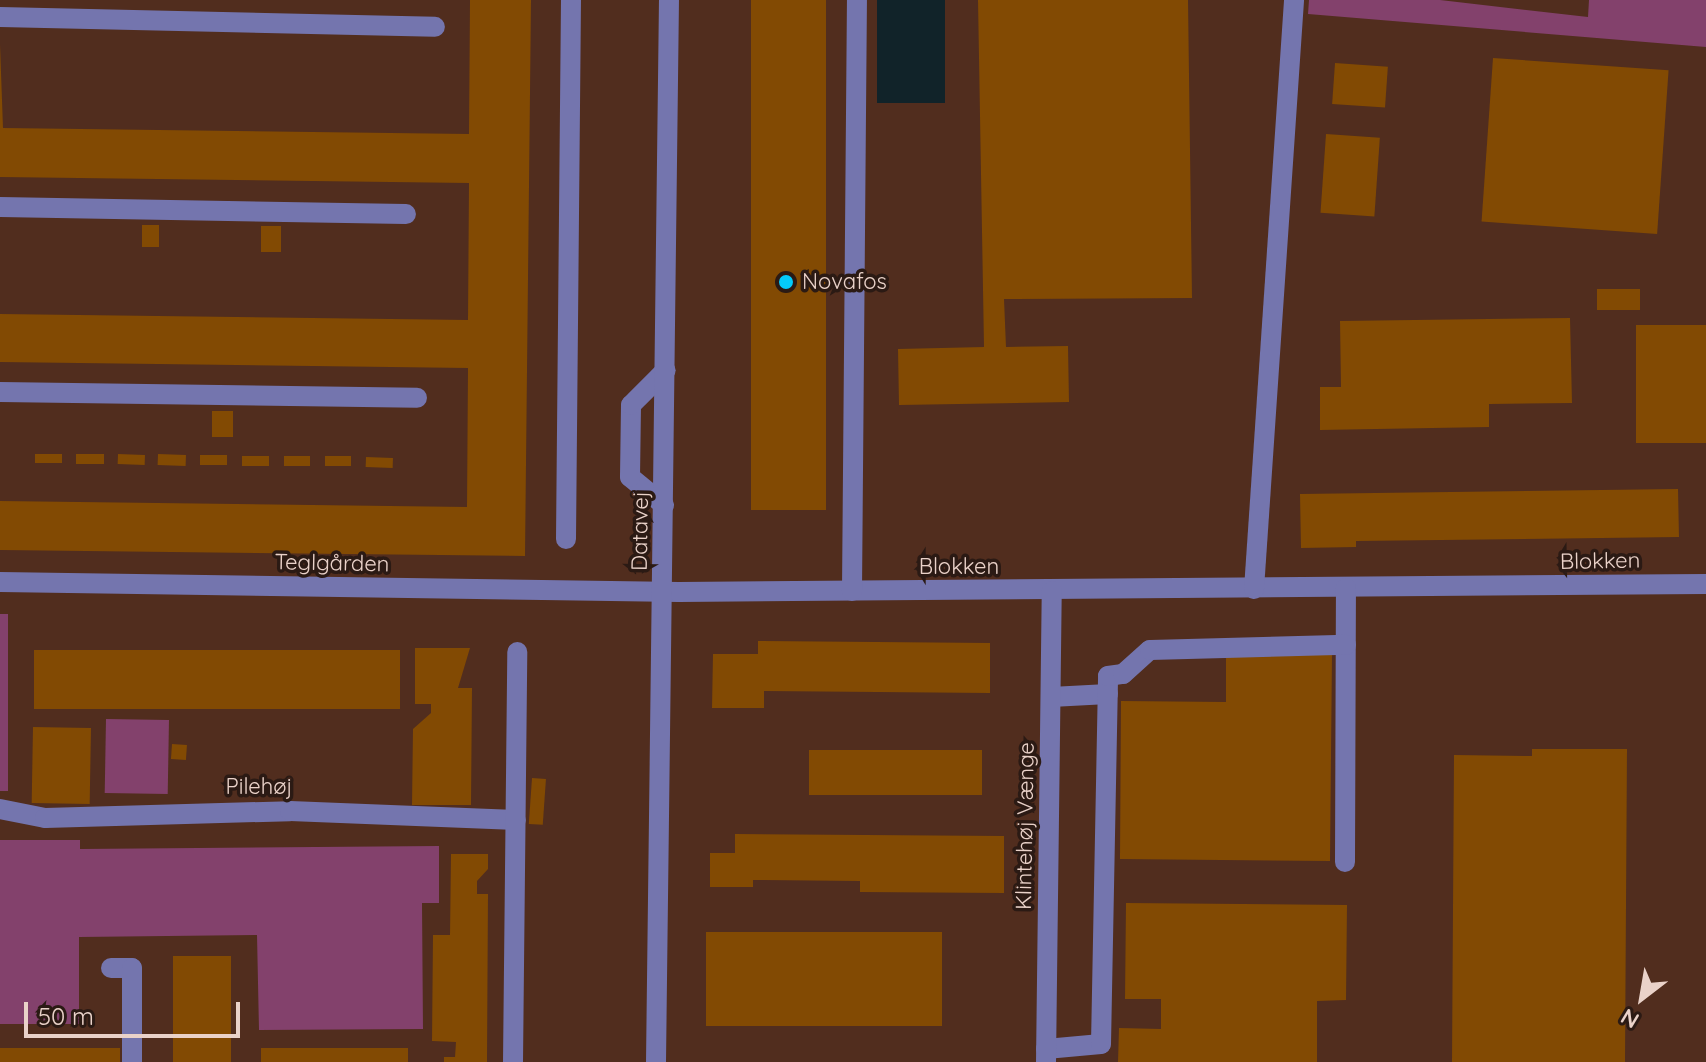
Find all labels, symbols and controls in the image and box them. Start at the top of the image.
place label: Novafos [802,269,887,295]
marker: Novafos [777,273,795,291]
street label: Datavej [626,491,654,571]
street label: Blokken [1560,547,1640,575]
street label: Teglgården [274,549,390,577]
street label: Blokken [919,554,999,580]
street label: Klintehøj Vænge [1010,742,1040,910]
street label: Pilehøj [226,774,292,800]
north arrow [1602,958,1682,1038]
scale bar [28,986,244,1036]
text: 50 m [38,1001,94,1031]
text: N [1616,1002,1644,1035]

